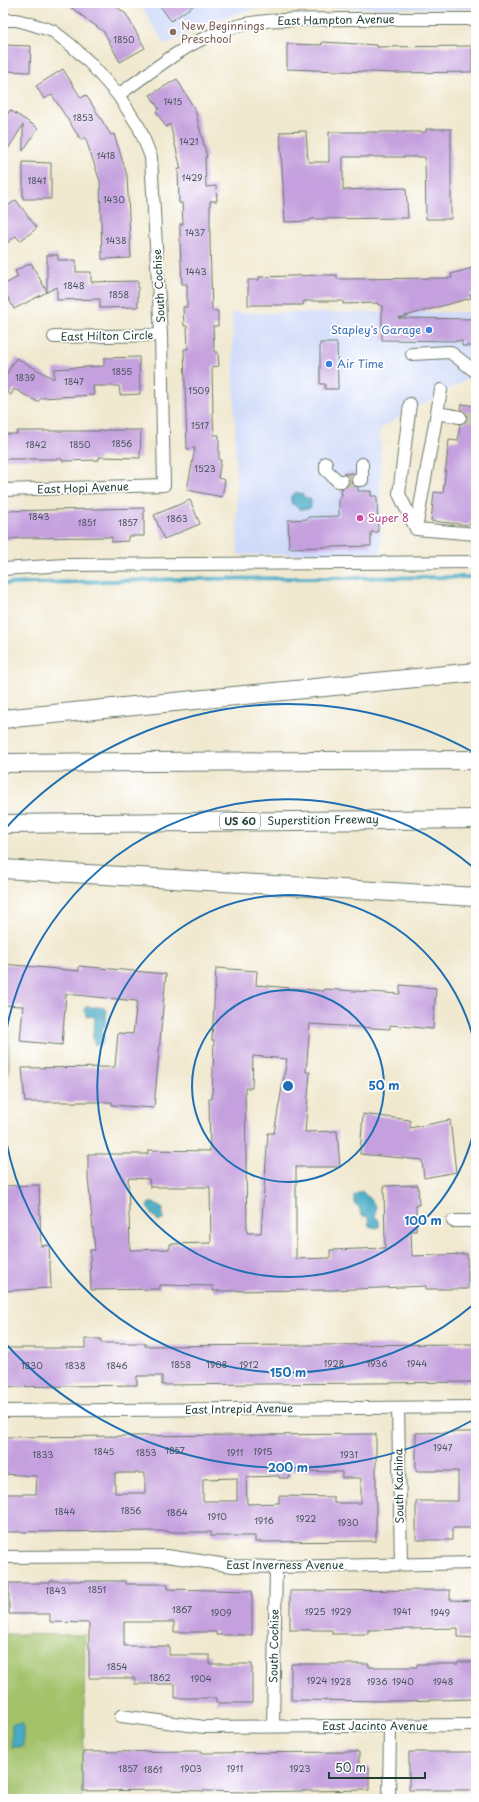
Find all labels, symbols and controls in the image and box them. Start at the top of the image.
street label: East Hampton Avenue [277,10,395,29]
place label: New Beginnings Preschool [181,17,265,47]
marker: New Beginnings Preschool [168,27,178,37]
house number: 1850 [113,32,135,46]
house number: 1415 [164,94,183,108]
house number: 1853 [73,110,93,124]
house number: 1421 [180,134,198,148]
house number: 1418 [97,148,115,162]
house number: 1429 [182,170,202,184]
house number: 1841 [28,173,46,187]
house number: 1430 [103,192,125,206]
house number: 1437 [185,225,205,239]
house number: 1438 [105,233,127,247]
street label: South Cochise [148,249,169,323]
house number: 1443 [185,264,207,278]
house number: 1848 [63,278,85,292]
house number: 1858 [109,287,129,301]
place label: Stapley's Garage [331,321,421,338]
marker: Stapley's Garage [424,325,434,335]
street label: East Hilton Circle [61,326,154,345]
place label: Air Time [337,355,384,372]
marker: Air Time [324,359,334,369]
house number: 1855 [112,364,132,378]
house number: 1839 [15,370,35,384]
house number: 1847 [64,374,84,388]
house number: 1509 [188,383,210,397]
house number: 1517 [191,418,209,432]
house number: 1856 [112,436,132,450]
house number: 1842 [25,437,47,451]
house number: 1850 [69,437,91,451]
house number: 1523 [194,461,216,475]
street label: East Hopi Avenue [37,477,129,498]
house number: 1843 [29,509,49,523]
place label: Super 8 [368,509,409,526]
house number: 1863 [166,511,188,525]
marker: Super 8 [355,513,365,523]
house number: 1851 [78,515,96,529]
house number: 1857 [118,515,138,529]
street label: Superstition Freeway [267,810,379,829]
road number: US 60 [220,813,260,829]
text: 50 m [368,1076,400,1094]
centre of rings [281,1079,295,1093]
text: 100 m [404,1211,442,1229]
house number: 1928 [324,1356,344,1370]
house number: 1936 [366,1356,388,1370]
house number: 1944 [407,1356,427,1370]
house number: 1858 [171,1357,191,1371]
house number: 1908 [207,1357,227,1371]
house number: 1912 [239,1357,259,1371]
house number: 1830 [21,1358,43,1372]
house number: 1838 [64,1358,86,1372]
house number: 1846 [106,1358,128,1372]
text: 150 m [270,1363,306,1381]
street label: East Intrepid Avenue [185,1399,293,1418]
house number: 1947 [433,1440,453,1454]
house number: 1857 [165,1443,185,1457]
house number: 1845 [94,1444,115,1458]
house number: 1915 [254,1444,272,1458]
house number: 1853 [136,1445,156,1459]
house number: 1911 [227,1445,243,1459]
house number: 1833 [33,1447,53,1461]
house number: 1931 [340,1447,358,1461]
street label: South Kachina [389,1448,408,1524]
text: 200 m [268,1458,308,1476]
house number: 1856 [121,1503,141,1517]
house number: 1844 [54,1504,76,1518]
house number: 1864 [166,1505,188,1519]
house number: 1910 [207,1509,227,1523]
house number: 1922 [296,1511,316,1525]
house number: 1916 [254,1513,274,1527]
house number: 1930 [337,1515,359,1529]
street label: East Inverness Avenue [226,1556,344,1573]
house number: 1851 [88,1582,106,1596]
house number: 1843 [46,1583,66,1597]
house number: 1867 [172,1602,192,1616]
house number: 1925 [304,1604,326,1618]
house number: 1929 [331,1604,352,1618]
house number: 1941 [393,1604,411,1618]
house number: 1909 [210,1605,232,1619]
house number: 1949 [430,1605,450,1619]
street label: South Cochise [264,1609,283,1683]
house number: 1854 [107,1659,127,1673]
house number: 1862 [149,1670,171,1684]
house number: 1904 [190,1671,212,1685]
house number: 1924 [307,1673,327,1687]
house number: 1928 [331,1674,351,1688]
house number: 1936 [366,1674,388,1688]
house number: 1940 [392,1674,414,1688]
house number: 1948 [433,1674,453,1688]
street label: East Jacinto Avenue [322,1717,428,1734]
scale bar [329,1754,425,1780]
text: 50 m [335,1758,366,1776]
house number: 1857 [118,1761,138,1775]
house number: 1903 [180,1761,202,1775]
house number: 1911 [227,1761,243,1775]
house number: 1923 [290,1761,310,1775]
house number: 1861 [143,1762,163,1776]

